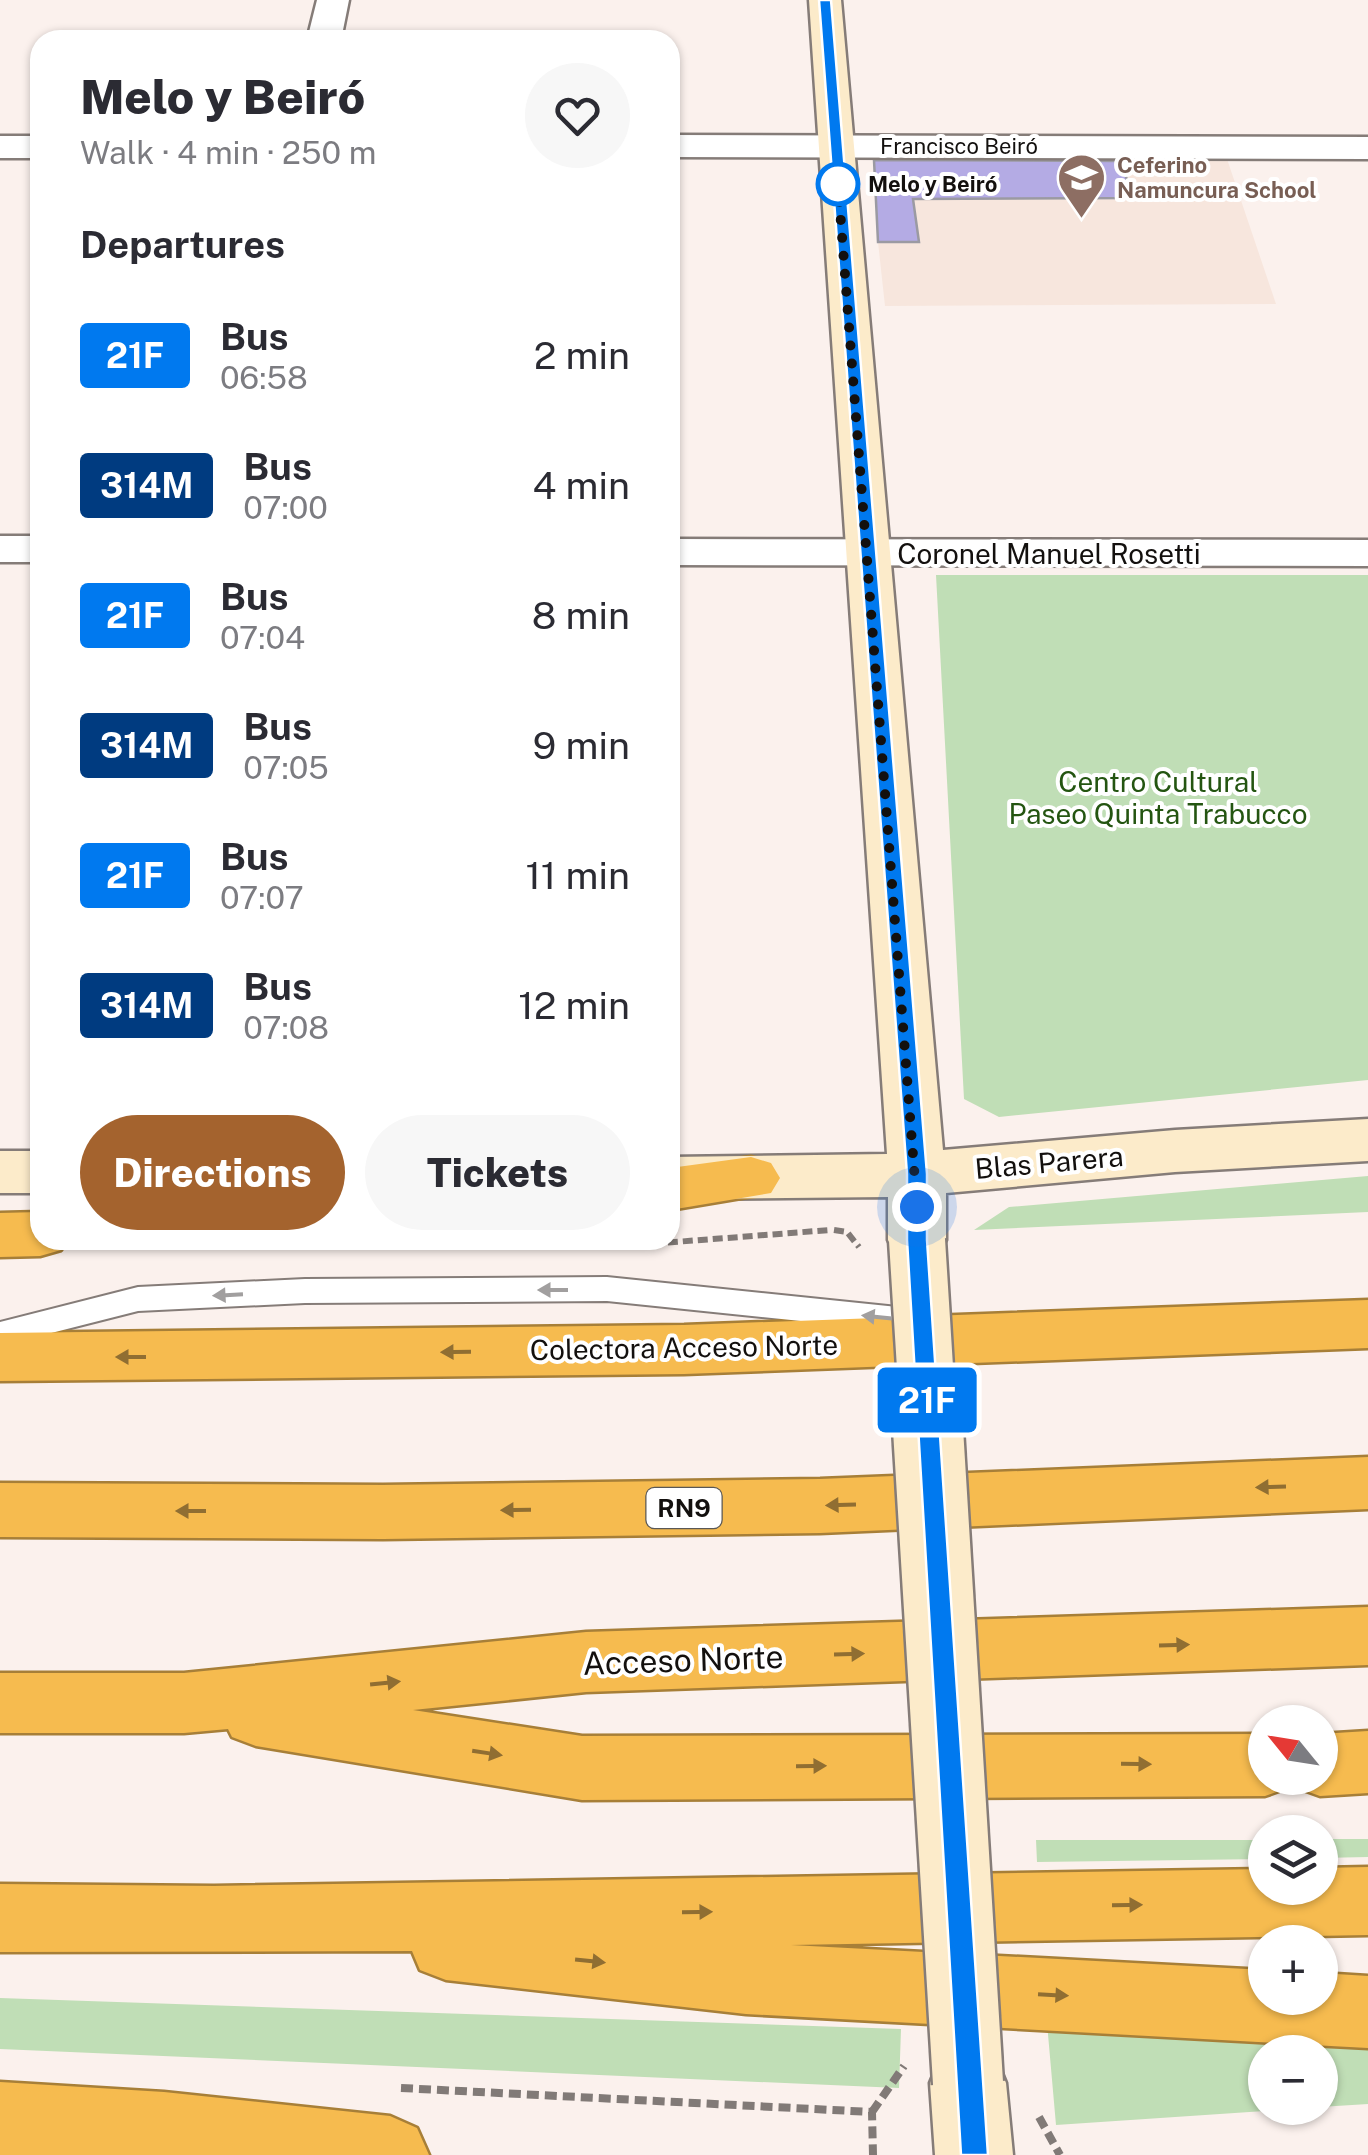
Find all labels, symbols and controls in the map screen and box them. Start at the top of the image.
button: heart [525,63,630,168]
text: Melo y Beiró [80,68,365,125]
street label: Francisco Beiró [880,133,1038,159]
text: Walk · 4 min · 250 m [80,134,376,171]
school or university icon: Ceferino Namuncura School [1056,152,1108,220]
place label: Ceferino Namuncura School [1117,152,1317,203]
marker: Melo y Beiró [817,163,859,205]
place label: Melo y Beiró [868,171,997,197]
text: Departures [80,222,285,267]
text: Bus [220,314,289,359]
text: 2 min [534,333,630,378]
text: 21F [106,335,164,376]
text: 06:58 [220,359,308,396]
text: Bus [243,444,312,489]
text: 4 min [532,463,630,508]
text: 314M [100,465,193,506]
text: 07:00 [243,489,328,526]
street label: Coronel Manuel Rosetti [897,537,1201,570]
text: Bus [220,574,289,619]
text: 8 min [532,593,630,638]
text: 21F [106,595,164,636]
text: 07:04 [220,619,305,656]
text: Bus [243,704,312,749]
text: 9 min [533,723,630,768]
text: 314M [100,725,193,766]
text: 07:05 [243,749,329,786]
park label: Centro Cultural Paseo Quinta Trabucco [1008,765,1308,830]
text: Bus [220,834,289,879]
text: 11 min [525,853,630,898]
text: 21F [106,855,164,896]
text: 07:07 [220,879,304,916]
text: Bus [243,964,312,1009]
text: 12 min [518,983,630,1028]
text: 314M [100,985,193,1026]
text: 07:08 [243,1009,329,1046]
button: Directions [80,1115,345,1230]
button: Tickets [365,1115,630,1230]
street label: Blas Parera [973,1139,1125,1185]
your location [892,1182,942,1232]
one-way arrow [537,1282,569,1298]
one-way arrow [212,1287,244,1303]
one-way arrow [860,1309,892,1325]
street label: Colectora Acceso Norte [530,1328,838,1366]
one-way arrow [439,1344,471,1360]
one-way arrow [114,1349,146,1365]
line badge: 21F [870,1368,984,1432]
text: 21F [898,1380,956,1421]
one-way arrow [1254,1479,1286,1495]
road number: RN9 [646,1488,722,1528]
one-way arrow [824,1497,856,1513]
one-way arrow [500,1502,532,1518]
one-way arrow [175,1503,207,1519]
one-way arrow [1158,1637,1190,1653]
street label: Acceso Norte [582,1638,784,1682]
one-way arrow [833,1646,865,1662]
one-way arrow [370,1674,401,1690]
north arrow [1248,1705,1338,1795]
map controls [1248,1705,1338,2125]
one-way arrow [472,1746,503,1761]
one-way arrow [1120,1756,1152,1772]
one-way arrow [795,1758,827,1774]
button: layers [1248,1815,1338,1905]
one-way arrow [1111,1897,1143,1913]
one-way arrow [681,1904,713,1920]
button: + [1248,1925,1338,2015]
one-way arrow [574,1953,606,1969]
one-way arrow [1038,1987,1070,2003]
button: − [1248,2035,1338,2125]

